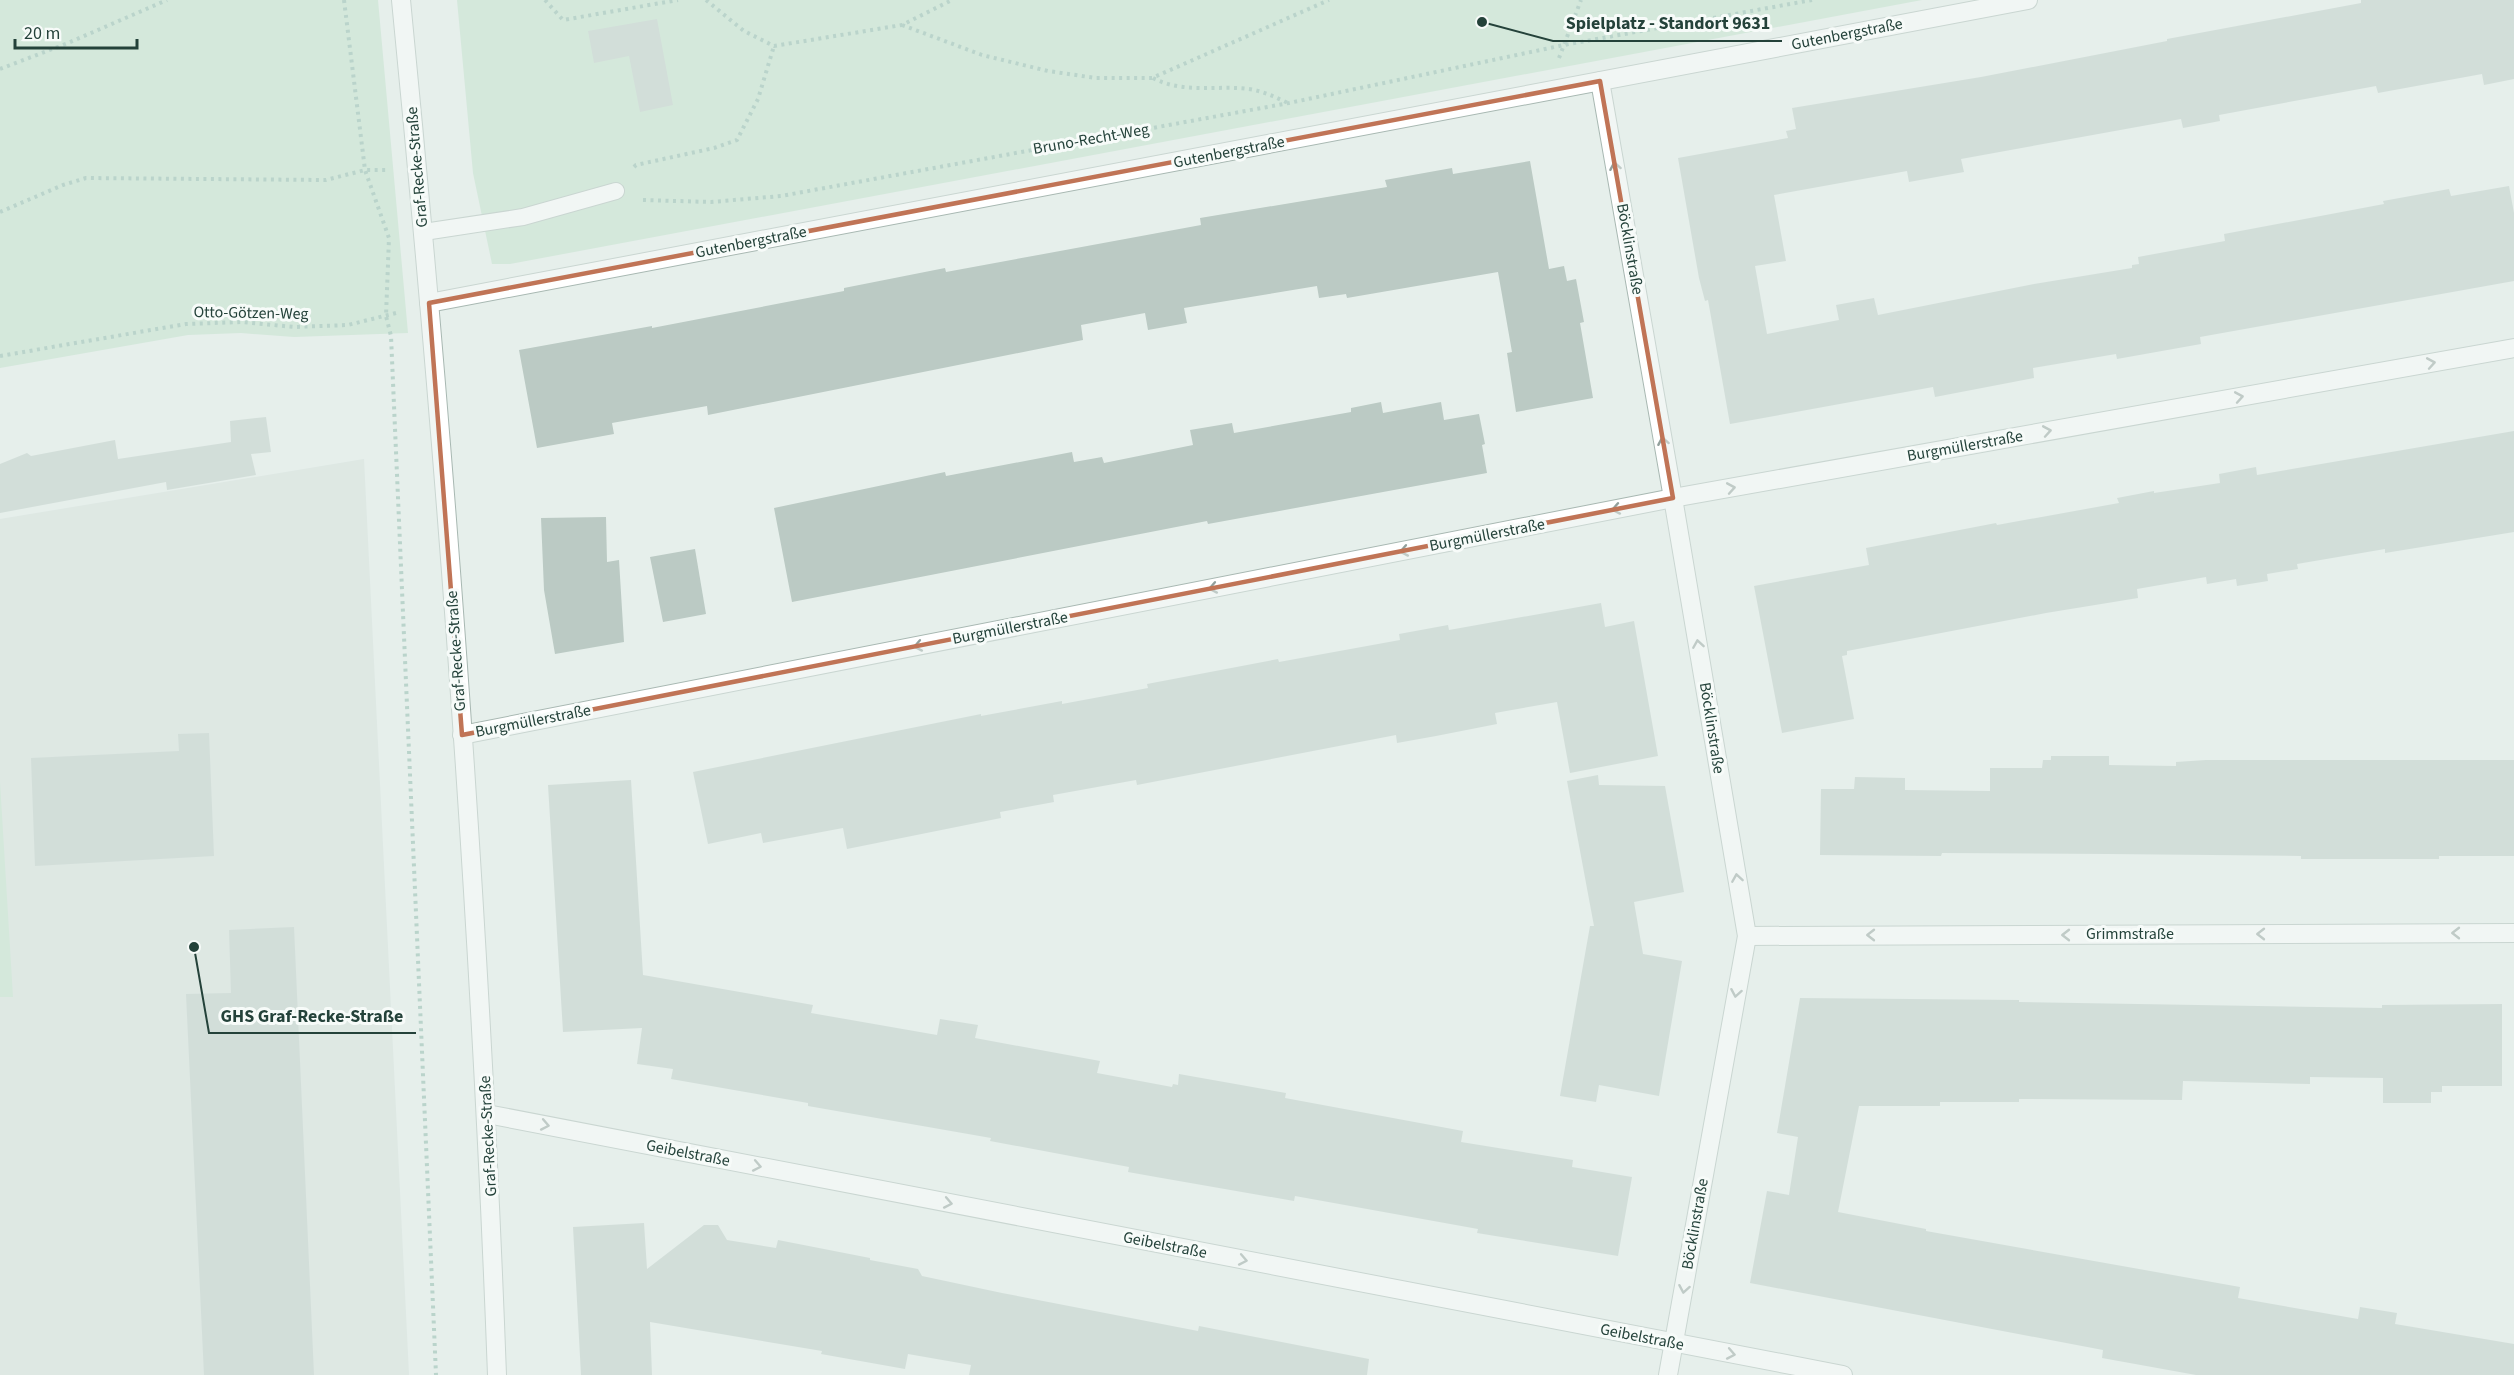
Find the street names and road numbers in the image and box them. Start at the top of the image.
street label: Gutenbergstraße [1790,12,1905,56]
street label: Graf-Recke-Straße [401,106,433,228]
street label: Bruno-Recht-Weg [1031,118,1151,160]
street label: Gutenbergstraße [1172,130,1287,174]
street label: Böcklinstraße [1611,202,1649,296]
street label: Gutenbergstraße [694,220,809,264]
street label: Otto-Götzen-Weg [193,301,309,325]
street label: Burgmüllerstraße [1905,425,2025,467]
street label: Burgmüllerstraße [1427,513,1547,557]
street label: Graf-Recke-Straße [441,590,471,712]
street label: Burgmüllerstraße [950,606,1070,650]
street label: Böcklinstraße [1694,681,1730,775]
street label: Burgmüllerstraße [473,699,593,743]
street label: Grimmstraße [2086,923,2174,945]
street label: Graf-Recke-Straße [474,1075,502,1197]
street label: Geibelstraße [644,1134,732,1172]
street label: Böcklinstraße [1676,1177,1714,1271]
street label: Geibelstraße [1121,1226,1209,1264]
street label: Geibelstraße [1598,1318,1686,1356]

